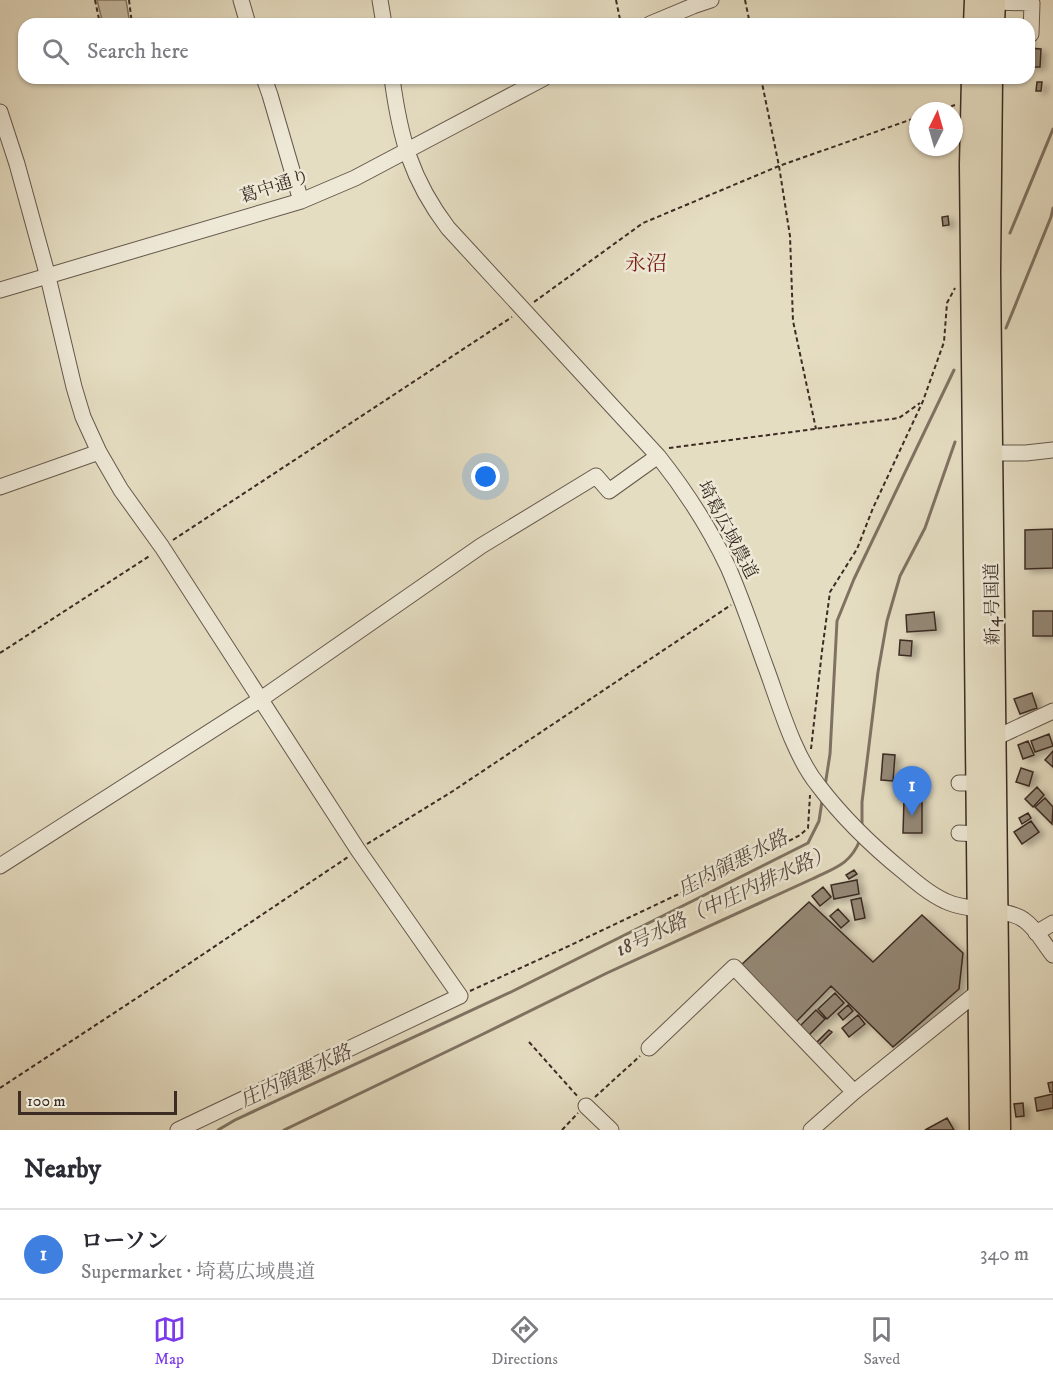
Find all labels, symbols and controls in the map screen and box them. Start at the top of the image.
search box [18,18,1035,84]
icon: search [39,35,72,68]
text: Search here [87,38,189,65]
north arrow [909,102,963,156]
street label: 葛中通り [237,165,313,209]
district label: 永沼 [625,251,667,277]
your location [471,462,500,491]
street label: 埼葛広域農道 [692,477,762,583]
street label: 新4号国道 [981,563,1005,645]
pin: 1 [892,766,932,816]
water label: 庄内領悪水路 [674,825,794,902]
water label: 18号水路（中庄内排水路） [612,841,836,963]
water label: 庄内領悪水路 [236,1039,357,1114]
scale bar [18,1088,177,1116]
text: 100 m [27,1091,66,1111]
text: Nearby [24,1153,101,1186]
text: ローソン [81,1228,168,1255]
text: 1 [40,1242,47,1267]
text: 340 m [980,1242,1029,1267]
text: Supermarket · 埼葛広域農道 [81,1260,316,1285]
tab: Map [153,1313,186,1369]
tab: Directions [491,1313,558,1369]
tab: Saved [863,1313,900,1369]

